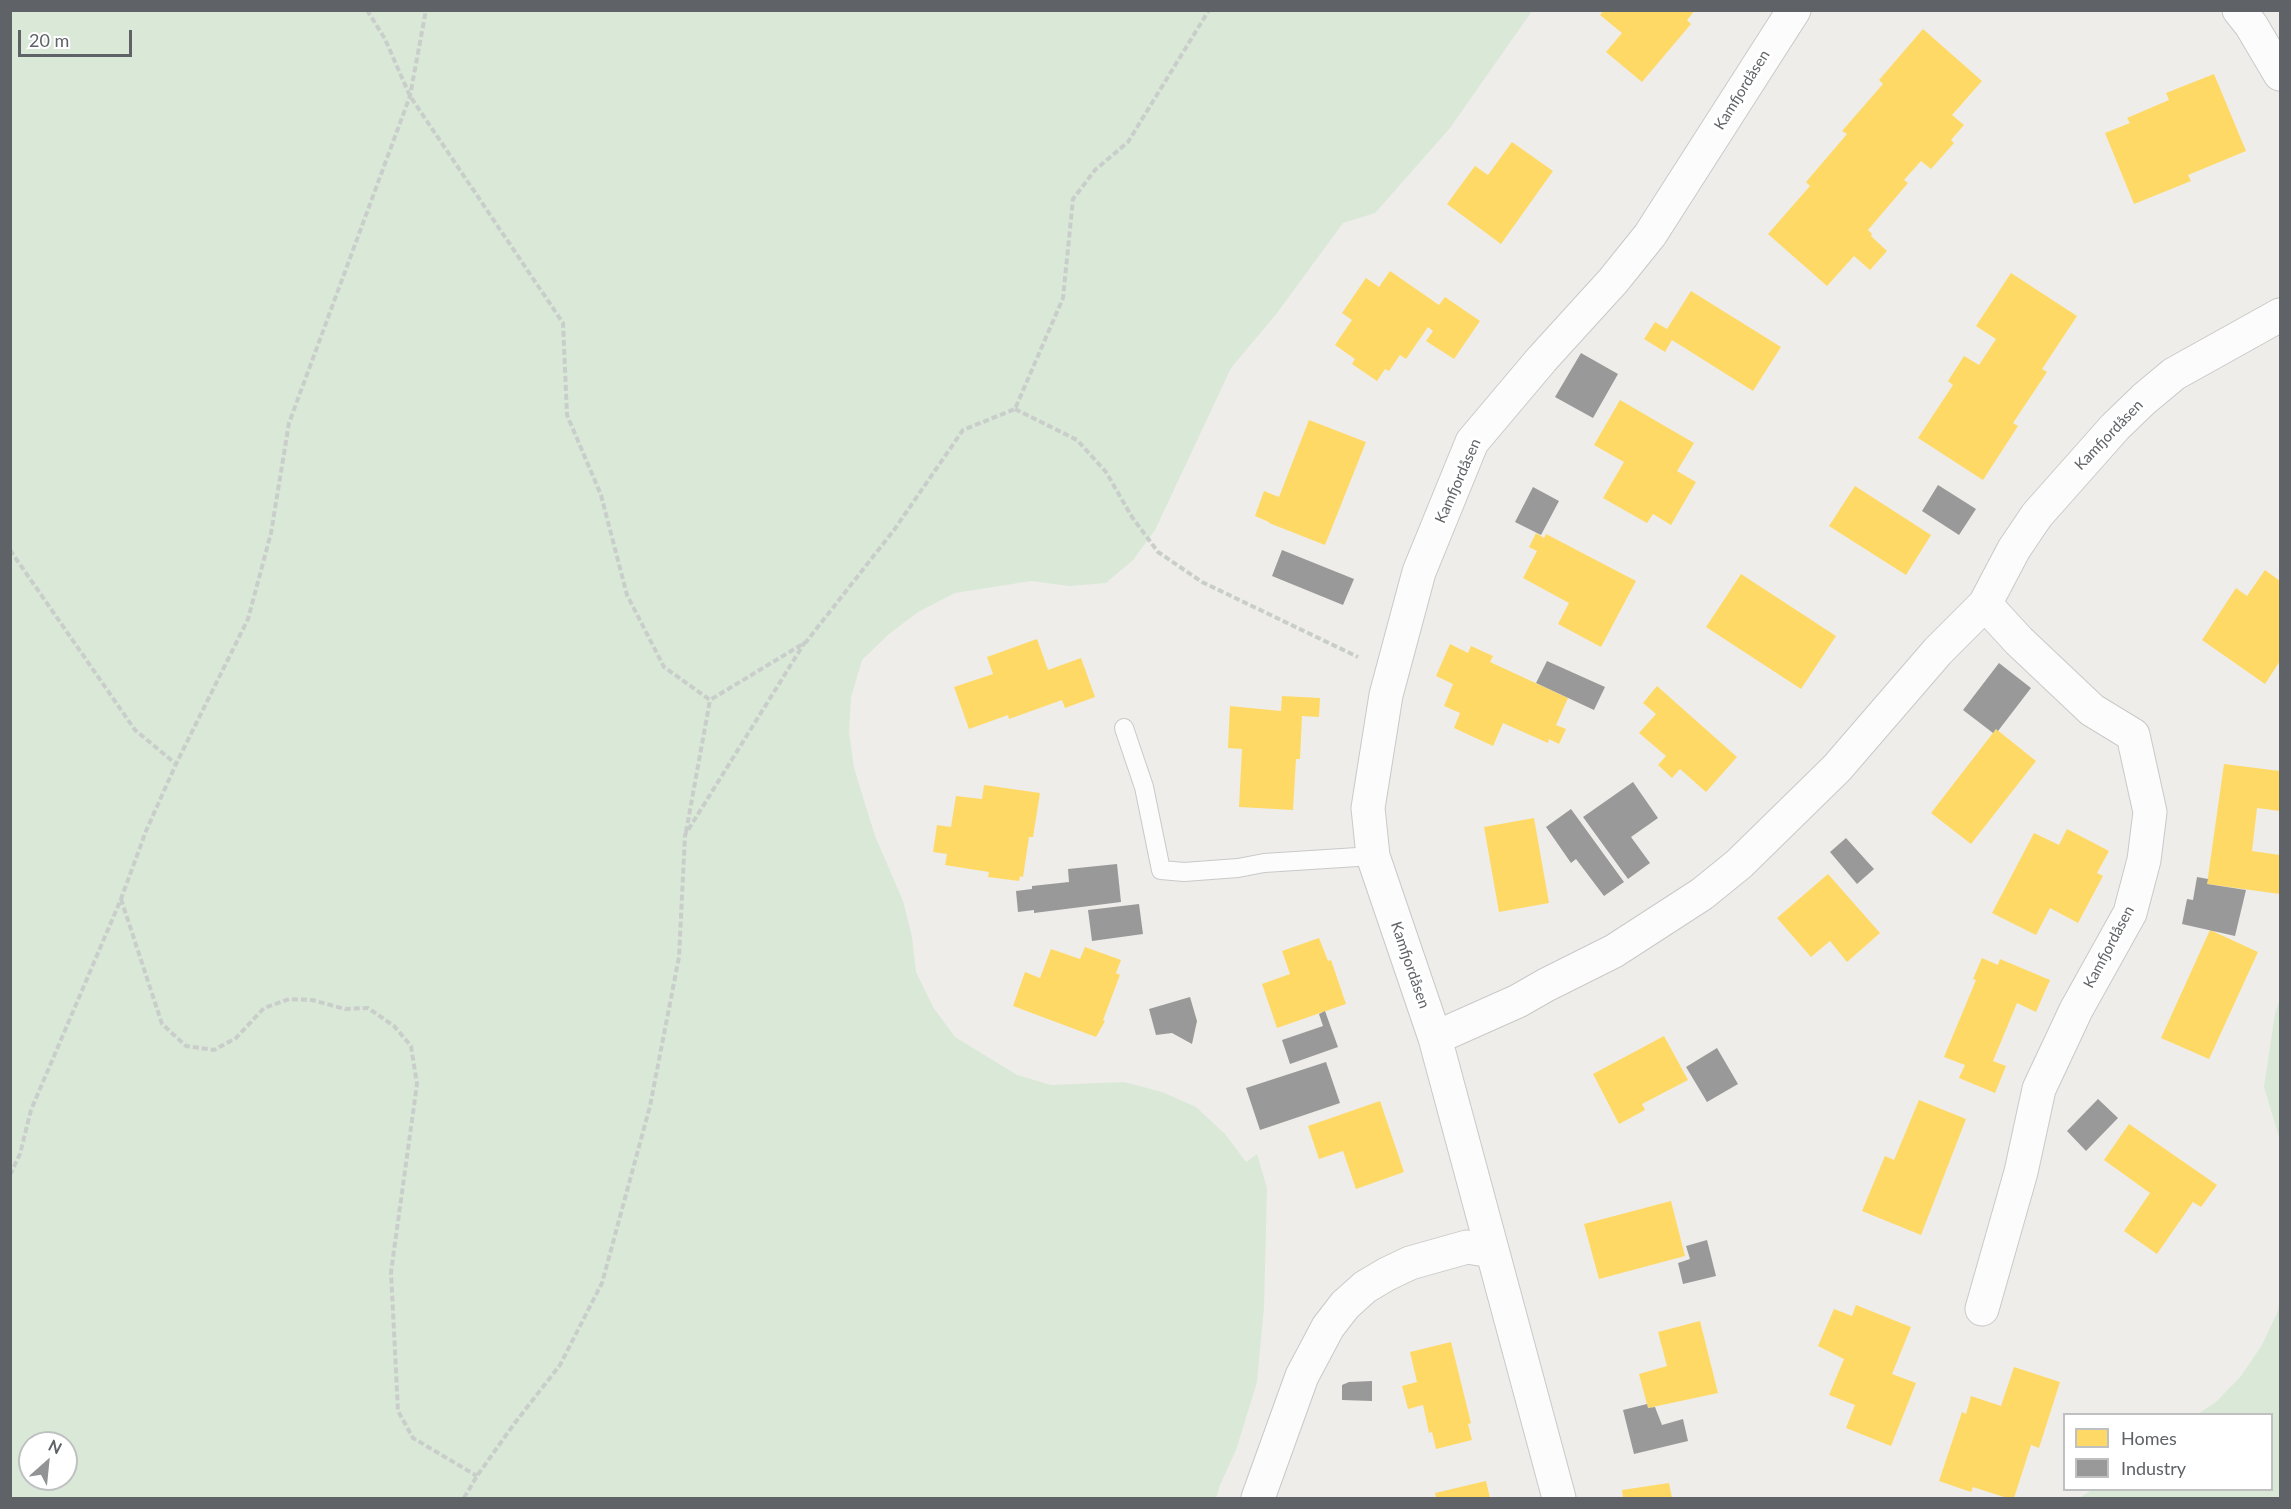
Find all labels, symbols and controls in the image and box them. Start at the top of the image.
scale bar [21,18,135,56]
text: 20 m [29,29,69,51]
street label: Kamfjordåsen [1710,47,1774,133]
street label: Kamfjordåsen [2071,396,2147,474]
street label: Kamfjordåsen [1431,436,1485,526]
street label: Kamfjordåsen [2080,903,2138,991]
street label: Kamfjordåsen [1387,919,1433,1011]
legend [2063,1413,2273,1491]
text: Homes [2121,1427,2177,1449]
north arrow [18,1431,78,1491]
text: N [46,1435,65,1458]
text: Industry [2121,1457,2186,1479]

